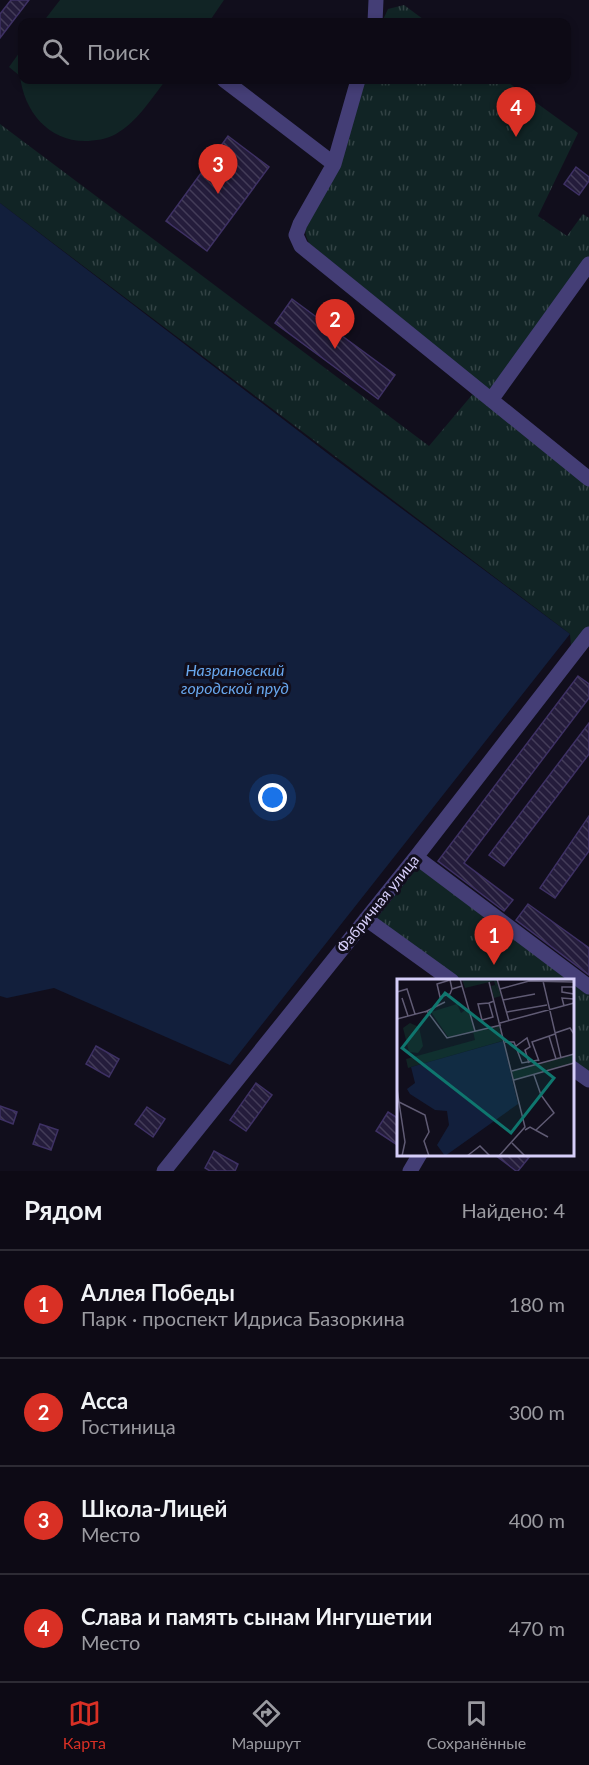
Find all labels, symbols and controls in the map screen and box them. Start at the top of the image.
search box [18,18,571,84]
icon: search [39,35,72,68]
text: Поиск [87,38,150,65]
pin: 4 [496,88,536,137]
pin: 3 [198,144,238,194]
pin: 2 [316,300,354,349]
water label: Назрановский городской пруд [181,660,289,697]
your location [258,783,287,812]
street label: Фабричная улица [332,851,422,956]
pin: 1 [474,916,514,965]
inset map [397,979,574,1156]
text: Рядом [24,1194,102,1226]
text: Найдено: 4 [462,1198,565,1222]
text: Аллея Победы [81,1279,235,1306]
text: 1 [38,1292,49,1316]
text: 180 m [509,1292,565,1316]
text: Парк · проспект Идриса Базоркина [81,1306,405,1330]
text: Асса [81,1387,128,1414]
text: 2 [38,1400,49,1424]
text: 300 m [509,1400,565,1424]
text: Гостиница [81,1414,176,1438]
text: Школа-Лицей [81,1495,227,1522]
text: 3 [38,1508,49,1532]
text: 400 m [509,1508,565,1532]
text: Место [81,1522,140,1546]
text: Слава и память сынам Ингушетии [81,1603,432,1630]
text: 4 [38,1616,49,1640]
text: 470 m [509,1616,565,1640]
text: Место [81,1630,140,1654]
tab: Карта [63,1697,106,1752]
tab: Маршрут [231,1697,301,1752]
tab: Сохранённые [427,1697,526,1752]

